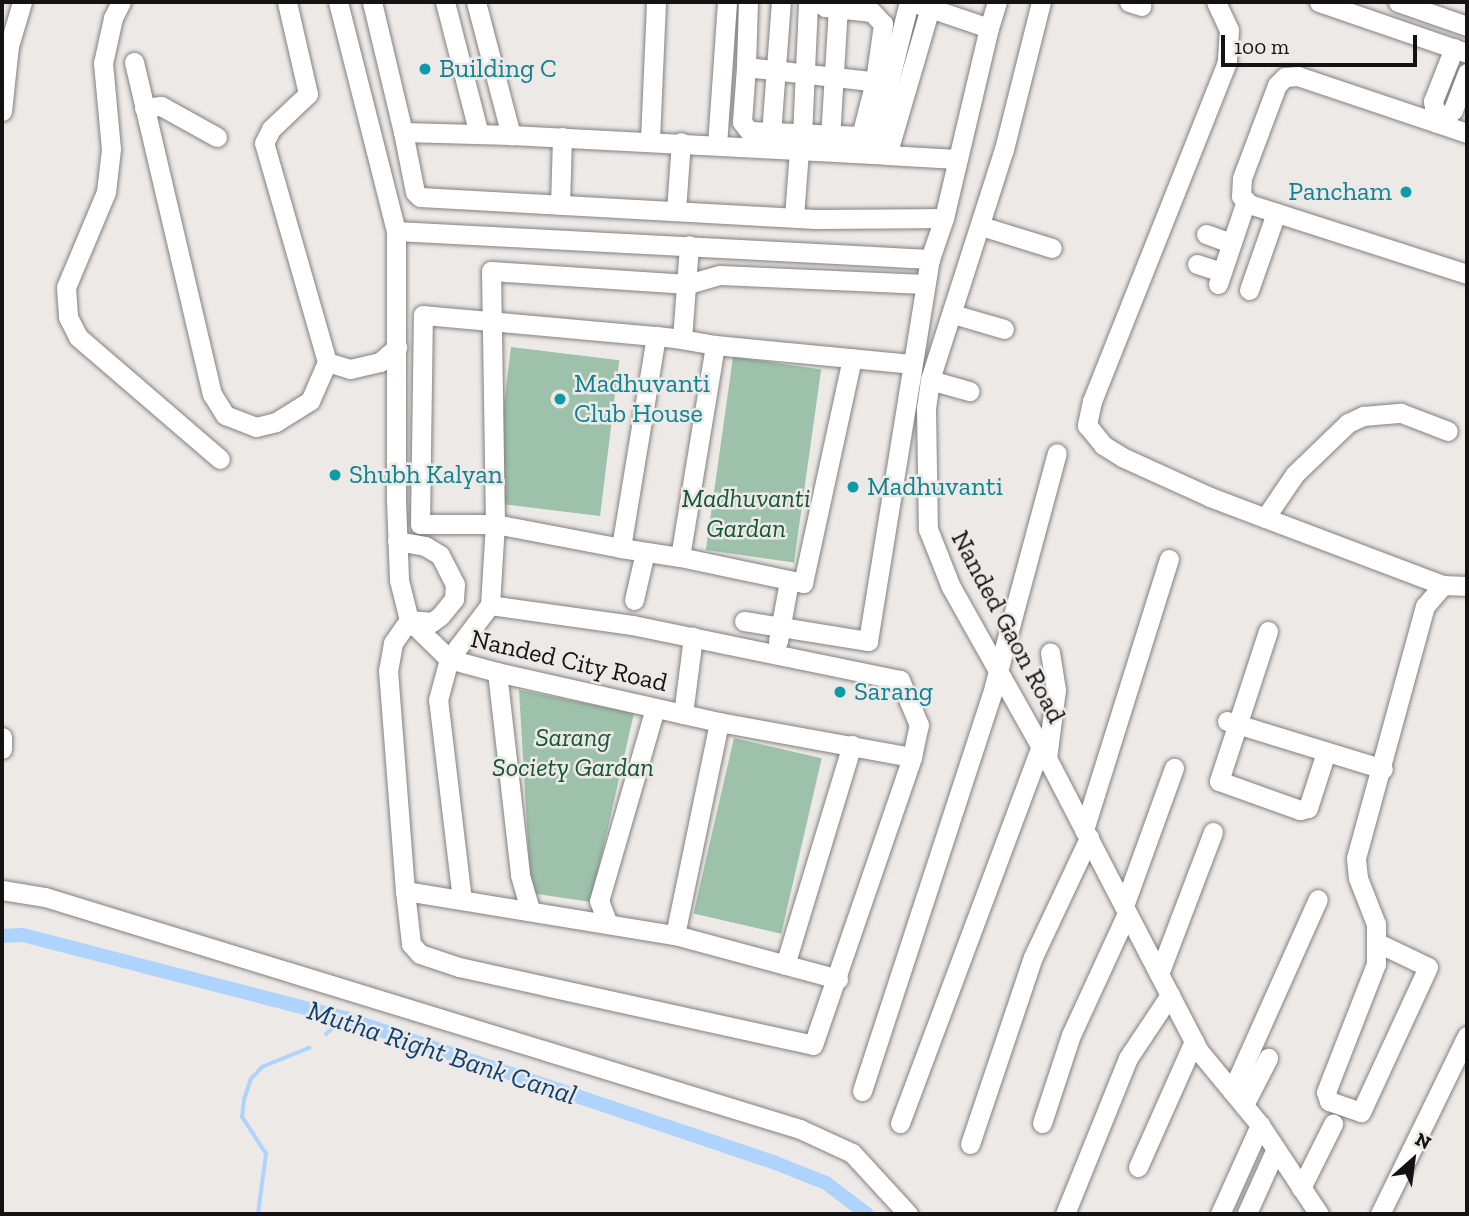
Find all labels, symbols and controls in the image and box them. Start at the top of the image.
scale bar [1224,21,1420,65]
text: 100 m [1234,34,1289,59]
place label: Building C [439,53,557,85]
marker: Building C [417,61,433,77]
place label: Pancham [1288,176,1392,208]
marker: Pancham [1398,184,1414,200]
place label: Madhuvanti Club House [574,368,710,430]
marker: Madhuvanti Club House [552,391,568,407]
place label: Shubh Kalyan [349,459,503,491]
marker: Shubh Kalyan [327,467,343,483]
place label: Madhuvanti [867,471,1003,503]
marker: Madhuvanti [845,479,861,495]
park label: Madhuvanti Gardan [681,483,811,544]
street label: Nanded Gaon Road [944,526,1072,728]
street label: Nanded City Road [467,623,671,699]
place label: Sarang [854,676,933,708]
marker: Sarang [832,684,848,700]
park label: Sarang Society Gardan [492,722,654,784]
water label: Mutha Right Bank Canal [303,994,581,1112]
north arrow [1378,1125,1448,1195]
text: N [1411,1127,1435,1155]

